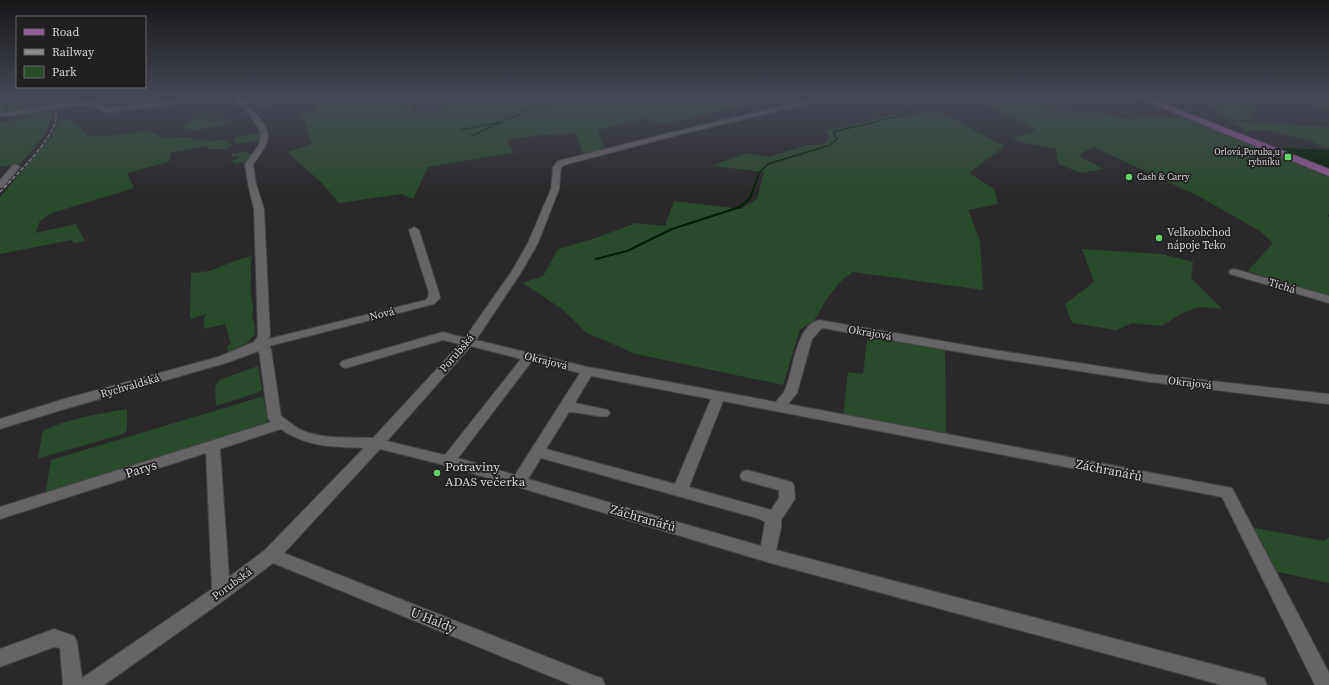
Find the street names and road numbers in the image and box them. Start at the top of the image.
street label: Tichá [1267,275,1298,297]
street label: Nová [368,304,396,324]
street label: Okrajová [847,322,893,344]
street label: Porubská [436,330,478,375]
street label: Okrajová [523,348,570,374]
street label: Rychvaldská [99,370,162,402]
street label: Okrajová [1167,373,1213,393]
street label: Záchranářů [1074,455,1144,485]
street label: Parys [123,456,159,482]
street label: Záchranářů [608,501,678,536]
street label: Porubská [209,564,255,604]
street label: U Haldy [408,603,458,637]

